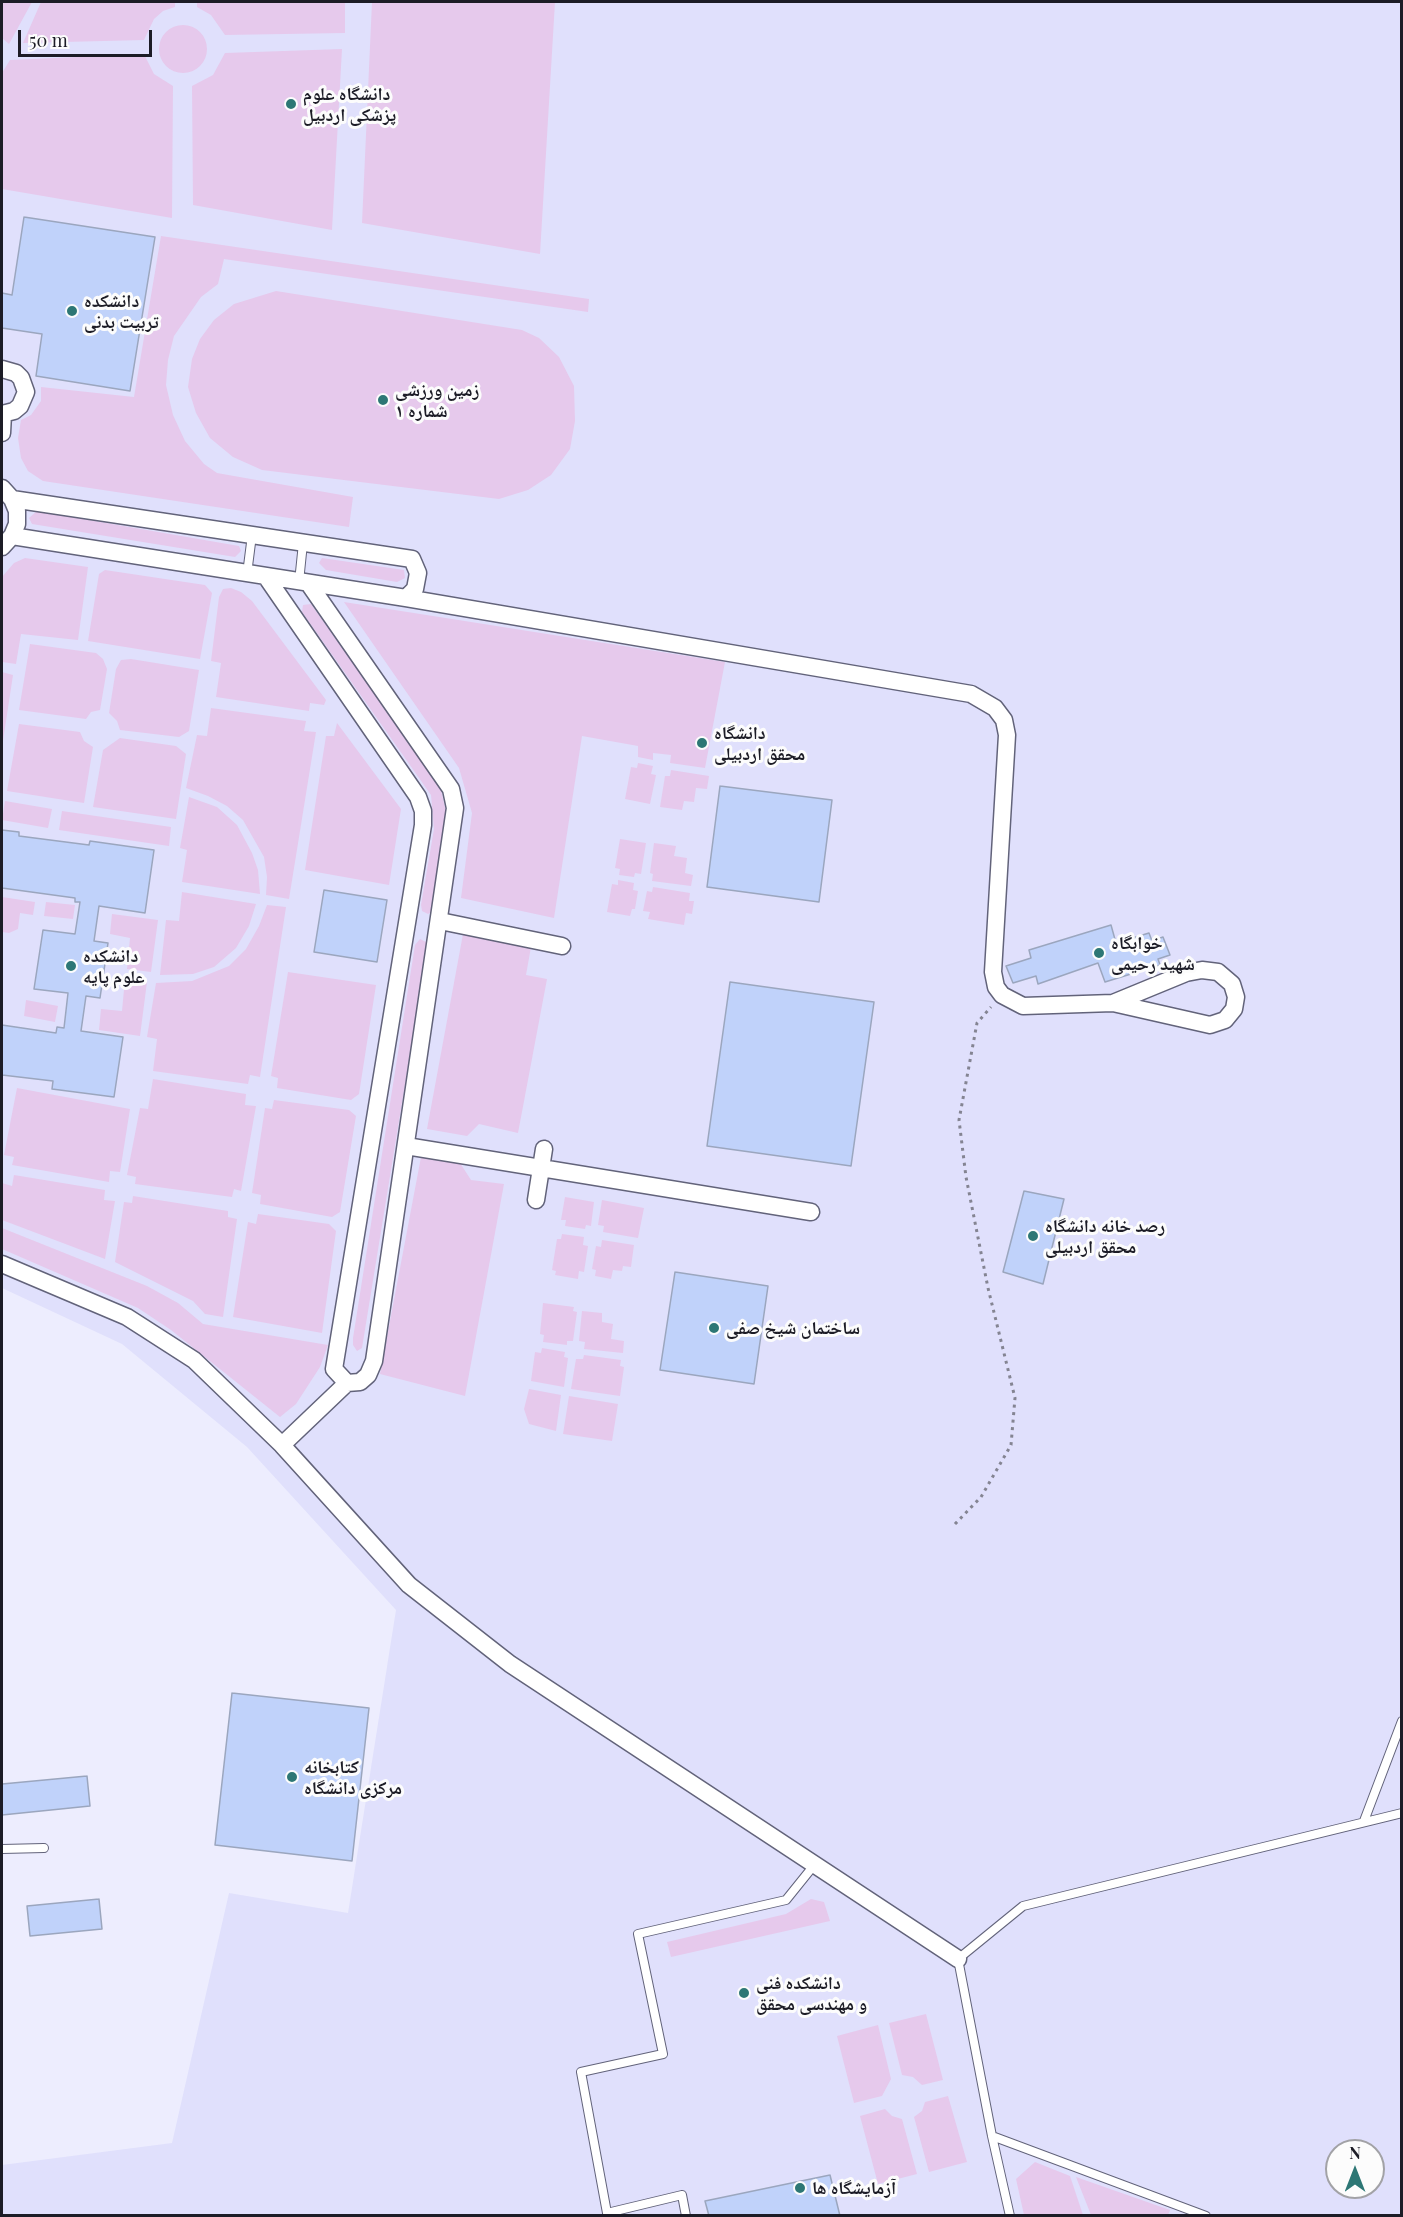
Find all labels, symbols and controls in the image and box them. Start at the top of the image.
scale bar [21,18,154,56]
text: 50 m [29,28,68,52]
place label: دانشگاه علوم پزشکی اردبیل [303,83,396,125]
marker: دانشگاه علوم پزشکی اردبیل [284,97,298,111]
place label: دانشکده تربیت بدنی [84,290,159,332]
marker: دانشکده تربیت بدنی [65,304,79,318]
place label: زمین ورزشی شماره ۱ [395,379,479,422]
marker: زمین ورزشی شماره ۱ [376,393,390,407]
place label: دانشگاه محقق اردبیلی [714,722,805,764]
marker: دانشگاه محقق اردبیلی [695,736,709,750]
place label: خوابگاه شهید رحیمی [1111,932,1195,974]
place label: دانشکده علوم پایه [83,945,145,988]
marker: خوابگاه شهید رحیمی [1092,946,1106,960]
marker: دانشکده علوم پایه [64,959,78,973]
place label: رصد خانه دانشگاه محقق اردبیلی [1045,1215,1165,1258]
marker: رصد خانه دانشگاه محقق اردبیلی [1026,1229,1040,1243]
place label: ساختمان شیخ صفی [726,1317,860,1339]
marker: ساختمان شیخ صفی [707,1321,721,1335]
place label: کتابخانه مرکزی دانشگاه [304,1756,402,1798]
marker: کتابخانه مرکزی دانشگاه [285,1770,299,1784]
place label: دانشکده فنی و مهندسی محقق [756,1972,867,2014]
marker: دانشکده فنی و مهندسی محقق [737,1986,751,2000]
north arrow [1325,2139,1385,2199]
text: N [1349,2142,1361,2163]
place label: آزمایشگاه ها [812,2177,896,2199]
marker: آزمایشگاه ها [793,2181,807,2195]

